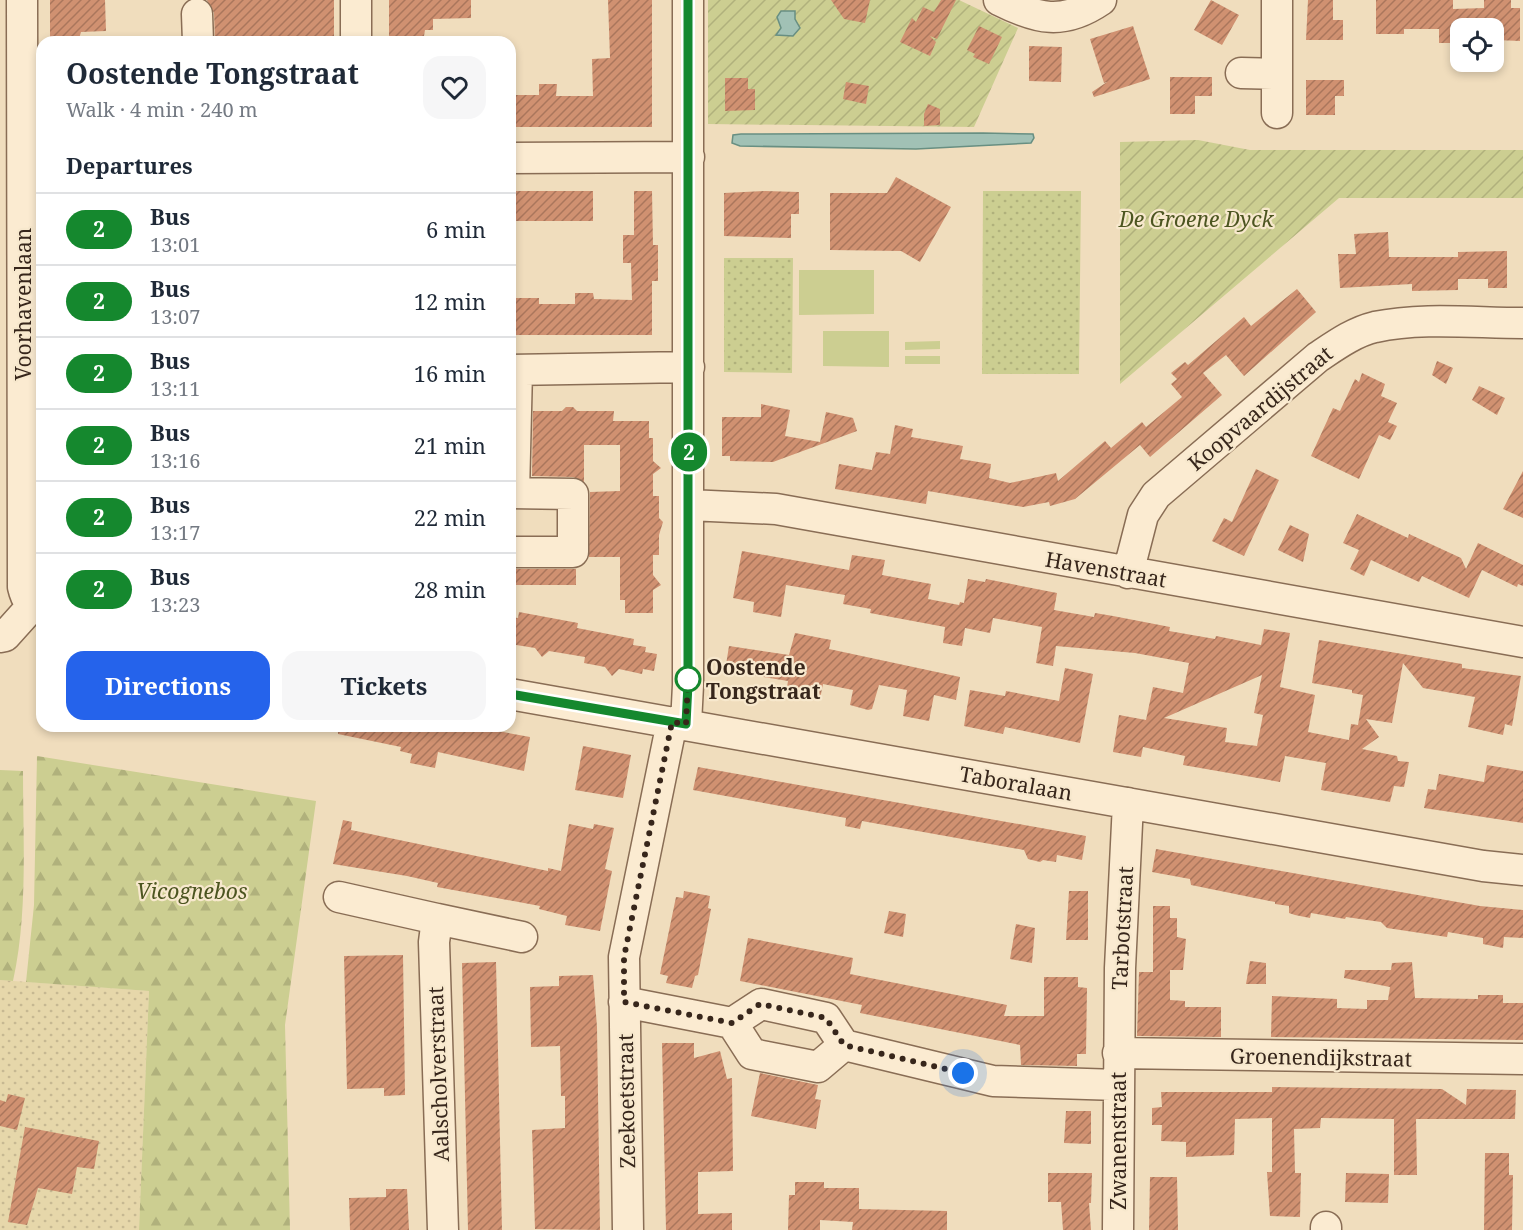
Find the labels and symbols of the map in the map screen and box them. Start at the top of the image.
park label: De Groene Dyck [1118,205,1274,233]
street label: Voorhavenlaan [9,228,37,380]
street label: Koopvaardijstraat [1182,339,1338,477]
line badge: 2 [670,432,708,472]
street label: Havenstraat [1043,545,1169,593]
place label: Oostende Tongstraat [706,653,821,705]
marker: Oostende Tongstraat [675,666,701,692]
street label: Taboralaan [957,759,1075,807]
street label: Tarbotstraat [1105,865,1139,991]
park label: Vicognebos [136,877,248,905]
street label: Aalscholverstraat [421,986,455,1162]
street label: Zeekoetstraat [611,1033,641,1169]
street label: Groenendijkstraat [1230,1041,1412,1073]
your location [948,1058,978,1088]
street label: Zwanenstraat [1104,1072,1132,1210]

